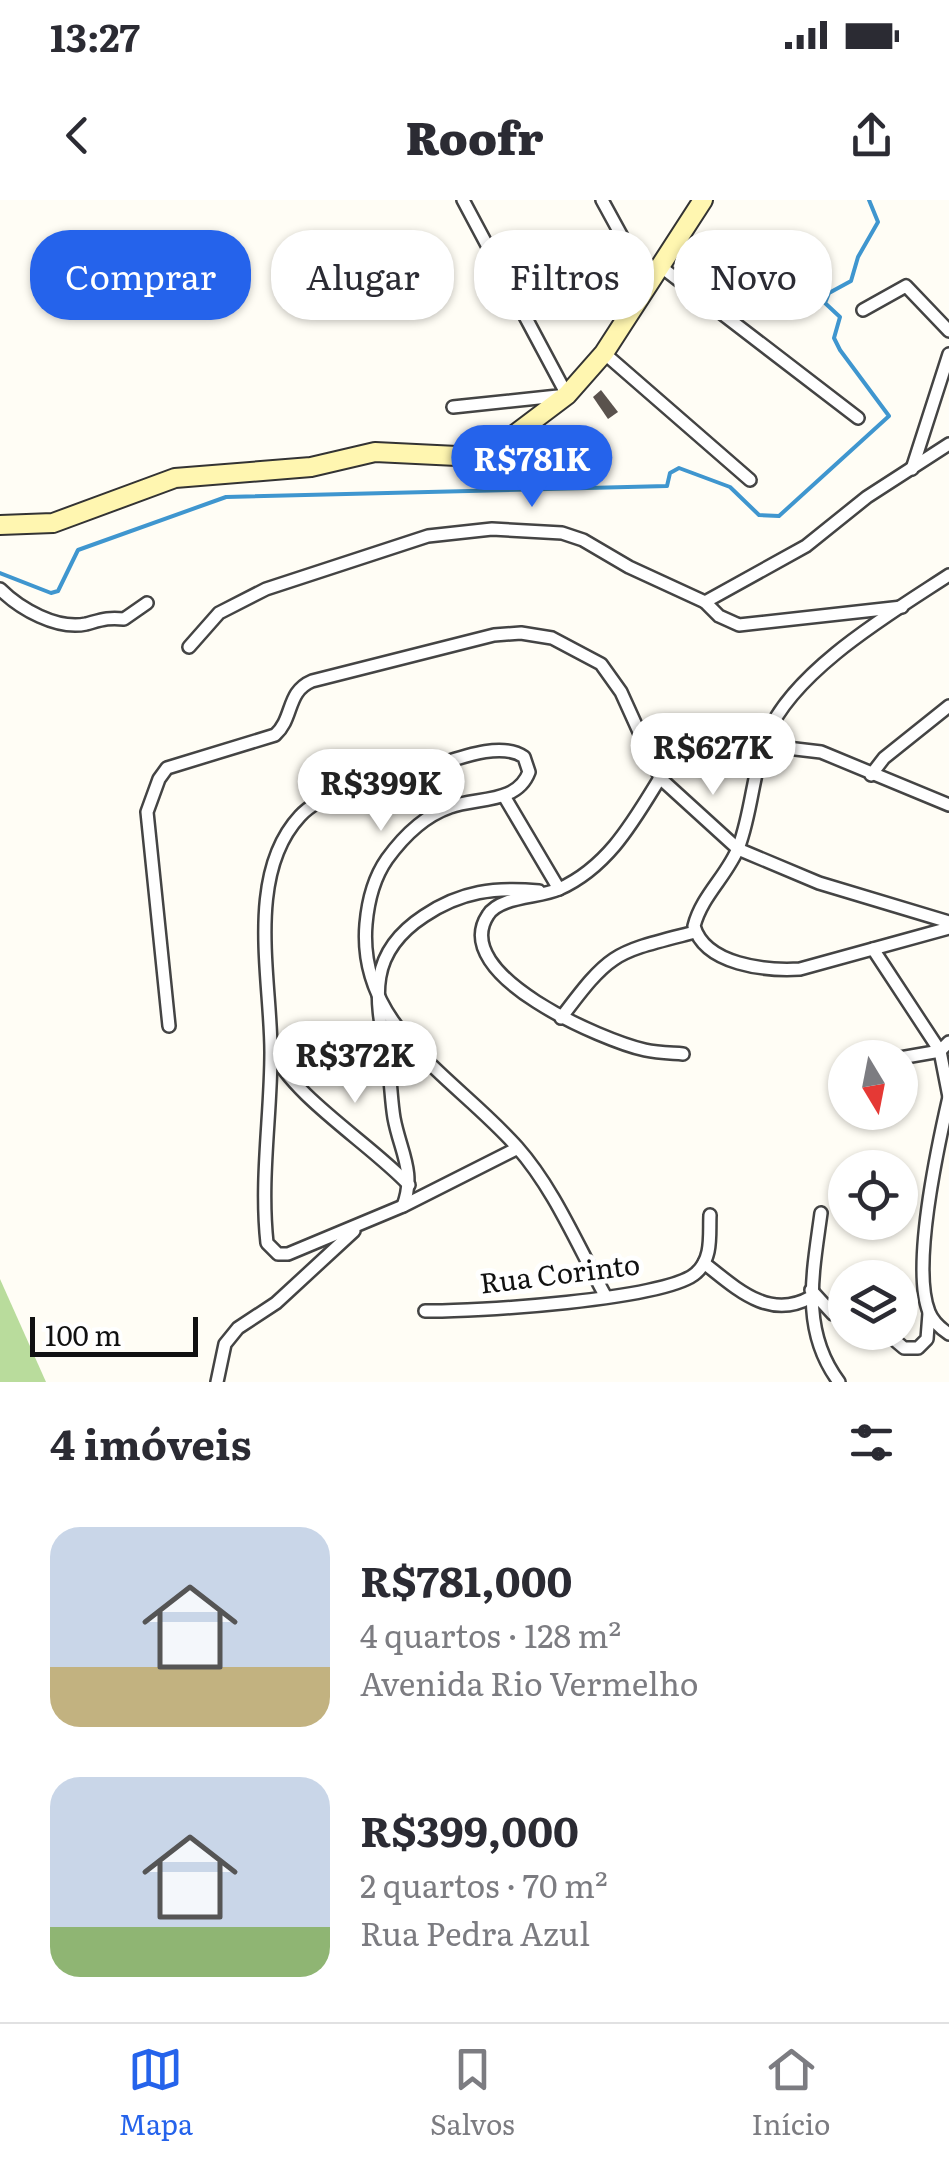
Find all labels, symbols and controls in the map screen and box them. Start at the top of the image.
text: 13:27 [50,7,140,64]
text: Roofr [405,102,544,169]
icon: back [50,108,105,163]
icon: share [844,108,899,163]
chip: Comprar [30,230,251,320]
chip: Alugar [271,230,454,320]
chip: Filtros [474,230,654,320]
chip: Novo [674,230,832,320]
pin: R$781K [451,425,613,510]
text: R$781K [473,433,591,481]
pin: R$627K [632,713,794,798]
text: R$627K [653,721,773,769]
pin: R$399K [300,749,462,834]
text: R$399K [320,757,442,805]
pin: R$372K [274,1021,436,1106]
text: R$372K [295,1029,415,1077]
north arrow [828,1040,918,1130]
map controls [828,1040,918,1350]
button: locate [828,1150,918,1240]
street label: Rua Corinto [477,1241,642,1303]
button: layers [828,1260,918,1350]
scale bar [30,1312,198,1356]
text: 100 m [45,1313,122,1355]
text: 4 imóveis [50,1411,251,1473]
icon: filters [844,1415,899,1470]
text: R$781,000 [360,1548,572,1610]
icon: home [130,1567,250,1687]
text: 4 quartos · 128 m² [360,1610,621,1658]
text: Avenida Rio Vermelho [360,1658,698,1706]
text: R$399,000 [360,1798,579,1860]
icon: home [130,1817,250,1937]
text: 2 quartos · 70 m² [360,1860,608,1908]
text: Rua Pedra Azul [360,1908,590,1956]
tab: Mapa [118,2042,193,2144]
tab: Salvos [430,2042,515,2144]
tab: Início [751,2042,831,2144]

